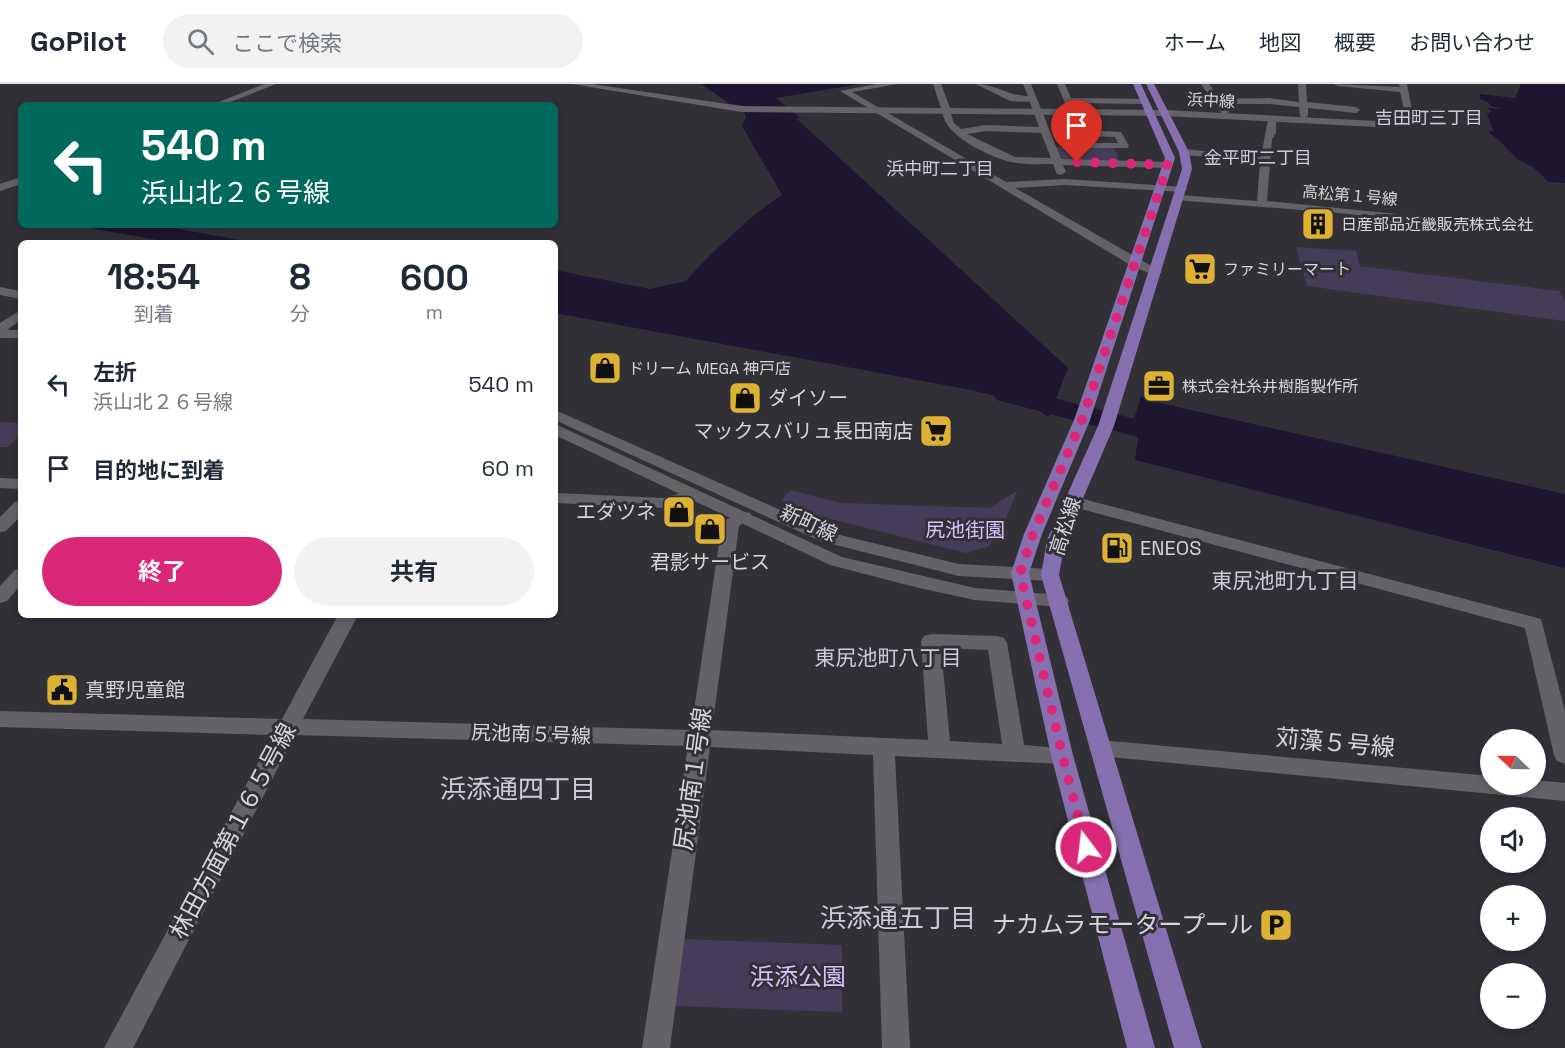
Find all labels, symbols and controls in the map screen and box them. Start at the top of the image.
search box [163,14,583,68]
text: GoPilot [30,23,127,59]
icon: search [184,25,217,58]
text: ここで検索 [232,29,342,57]
text: ホーム [1164,29,1226,56]
text: 地図 [1259,29,1301,56]
text: 概要 [1334,29,1376,56]
text: お問い合わせ [1409,29,1535,56]
street label: 浜中線 [1186,89,1235,112]
pin [1051,100,1102,162]
district label: 吉田町三丁目 [1375,106,1483,129]
icon: arrive [1060,109,1093,142]
text: 540 m [141,119,267,172]
icon: left [42,126,120,204]
district label: 金平町二丁目 [1204,146,1312,169]
district label: 浜中町二丁目 [886,157,994,180]
text: 浜山北２６号線 [141,175,330,210]
street label: 高松第１号線 [1301,181,1399,210]
building icon: 日産部品近畿販売株式会社 [1300,206,1336,242]
place label: 日産部品近畿販売株式会社 [1341,214,1533,235]
supermarket icon: ファミリーマート [1182,251,1218,287]
text: 18:54 [107,254,200,300]
text: 8 [289,254,311,300]
text: 600 [400,255,469,301]
place label: ファミリーマート [1223,259,1351,280]
text: m [426,299,443,325]
text: 到着 [134,301,174,327]
text: 分 [290,301,310,327]
shop icon: ドリーム MEGA 神戸店 [587,350,623,386]
text: 左折 [93,358,137,386]
place label: ドリーム MEGA 神戸店 [628,358,791,379]
icon: left [42,368,75,401]
office icon: 株式会社糸井樹脂製作所 [1141,368,1177,404]
text: 540 m [468,370,534,398]
place label: 株式会社糸井樹脂製作所 [1182,376,1358,397]
shop icon: ダイソー [727,380,763,416]
place label: ダイソー [768,385,848,411]
text: 浜山北２６号線 [93,389,233,415]
supermarket icon: マックスバリュ長田南店 [918,413,954,449]
place label: マックスバリュ長田南店 [694,418,913,444]
icon: arrive [42,452,75,485]
text: 60 m [482,454,534,482]
text: 目的地に到着 [93,456,225,484]
street label: 高松線 [1043,493,1087,559]
shop icon: エダツネ [661,494,697,530]
place label: エダツネ [576,499,656,525]
street label: 新町線 [776,499,842,547]
shop icon: 君影サービス [692,511,728,547]
park label: 尻池街園 [925,517,1005,543]
fuel station icon: ENEOS [1099,530,1135,566]
place label: ENEOS [1140,535,1201,561]
button: 終了 [42,537,282,606]
button: 共有 [294,537,534,606]
place label: 君影サービス [650,549,770,575]
district label: 東尻池町九丁目 [1212,567,1359,594]
district label: 東尻池町八丁目 [815,644,962,671]
public building icon: 真野児童館 [44,672,80,708]
place label: 真野児童館 [85,677,185,703]
street label: 尻池南１号線 [667,705,718,852]
street label: 林田方面第１６５号線 [163,718,303,944]
street label: 尻池南５号線 [471,719,591,749]
street label: 苅藻５号線 [1274,722,1396,763]
north arrow [1480,729,1546,795]
map controls [1480,729,1546,1029]
district label: 浜添通四丁目 [440,772,596,806]
button: sound [1480,807,1546,873]
position arrow [1054,815,1118,879]
button: + [1480,885,1546,951]
district label: 浜添通五丁目 [820,901,976,935]
parking icon: ナカムラモータープール [1258,907,1294,943]
place label: ナカムラモータープール [992,909,1253,940]
park label: 浜添公園 [750,961,846,992]
button: − [1480,963,1546,1029]

